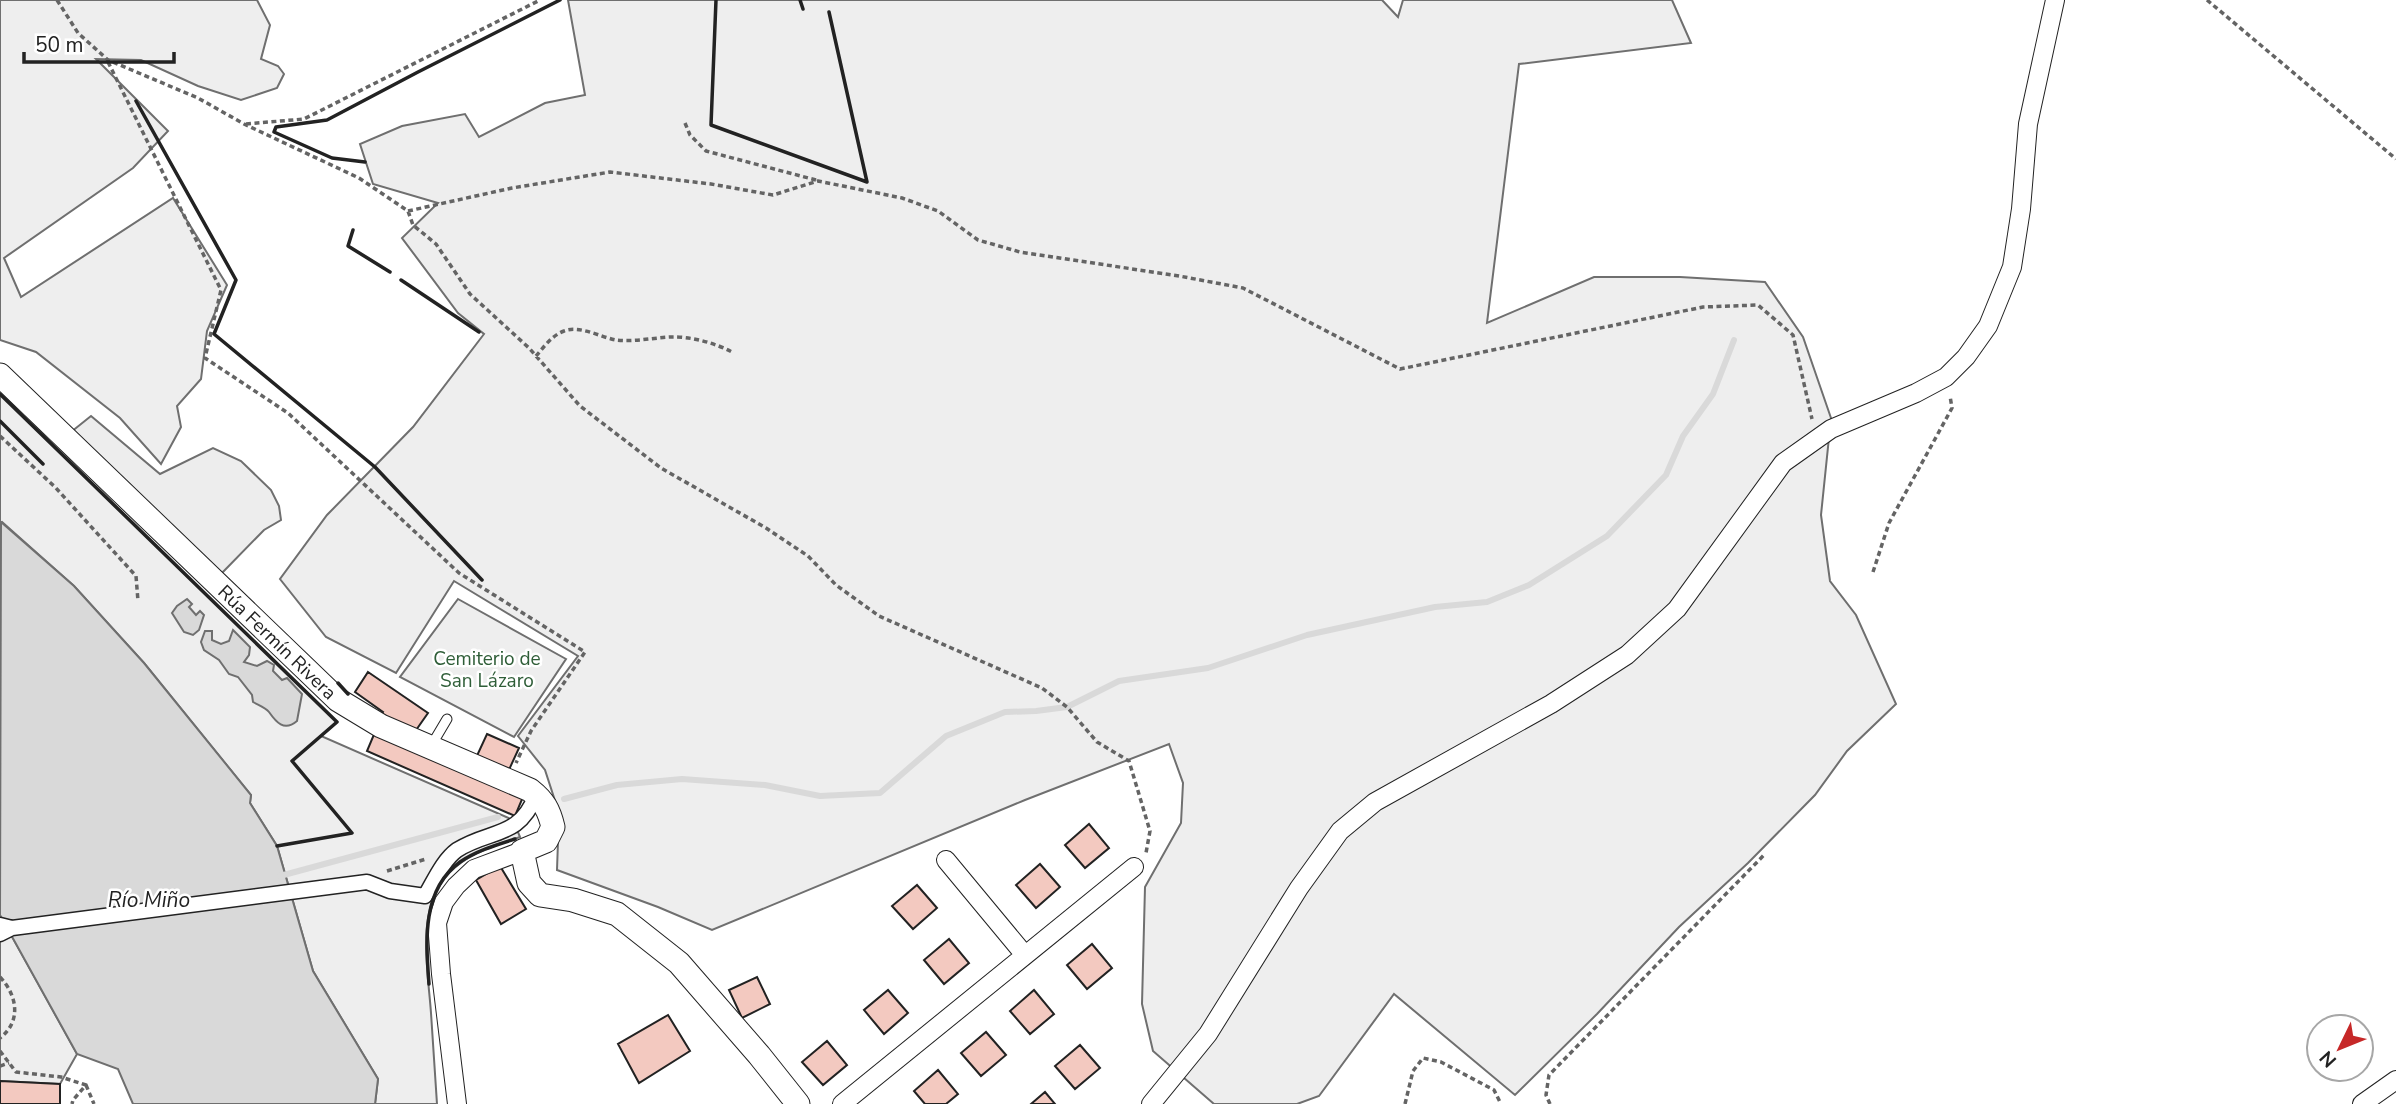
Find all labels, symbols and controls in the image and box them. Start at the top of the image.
scale bar [24,21,175,65]
text: 50 m [35,31,84,59]
street label: Rúa Fermín Rivera [212,579,342,706]
park label: Cemiterio de San Lázaro [433,646,541,694]
water label: Río Miño [108,886,190,914]
north arrow [2305,1013,2375,1083]
text: N [2314,1045,2343,1073]

